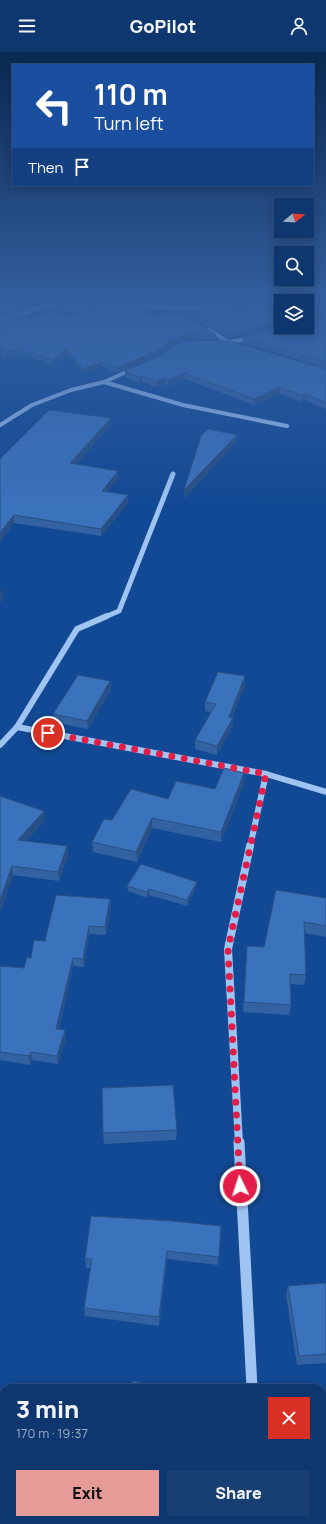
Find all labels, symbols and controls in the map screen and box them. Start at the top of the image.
text: GoPilot [130,14,196,38]
icon: menu [16,15,38,37]
icon: person [288,15,310,37]
text: 110 m [94,75,168,113]
icon: left [28,80,80,132]
text: Turn left [94,111,164,135]
icon: arrive [71,156,93,178]
text: Then [28,157,63,178]
north arrow [274,198,314,238]
map controls [274,198,314,334]
button: search [274,246,314,286]
button: layers [274,294,314,334]
pin [31,716,65,750]
icon: arrive [37,722,59,744]
position arrow [219,1165,261,1207]
text: 3 min [16,1392,79,1425]
button: close [268,1397,310,1439]
text: 170 m · 19:37 [16,1424,88,1442]
button: Exit [16,1470,159,1516]
button: Share [167,1470,310,1516]

